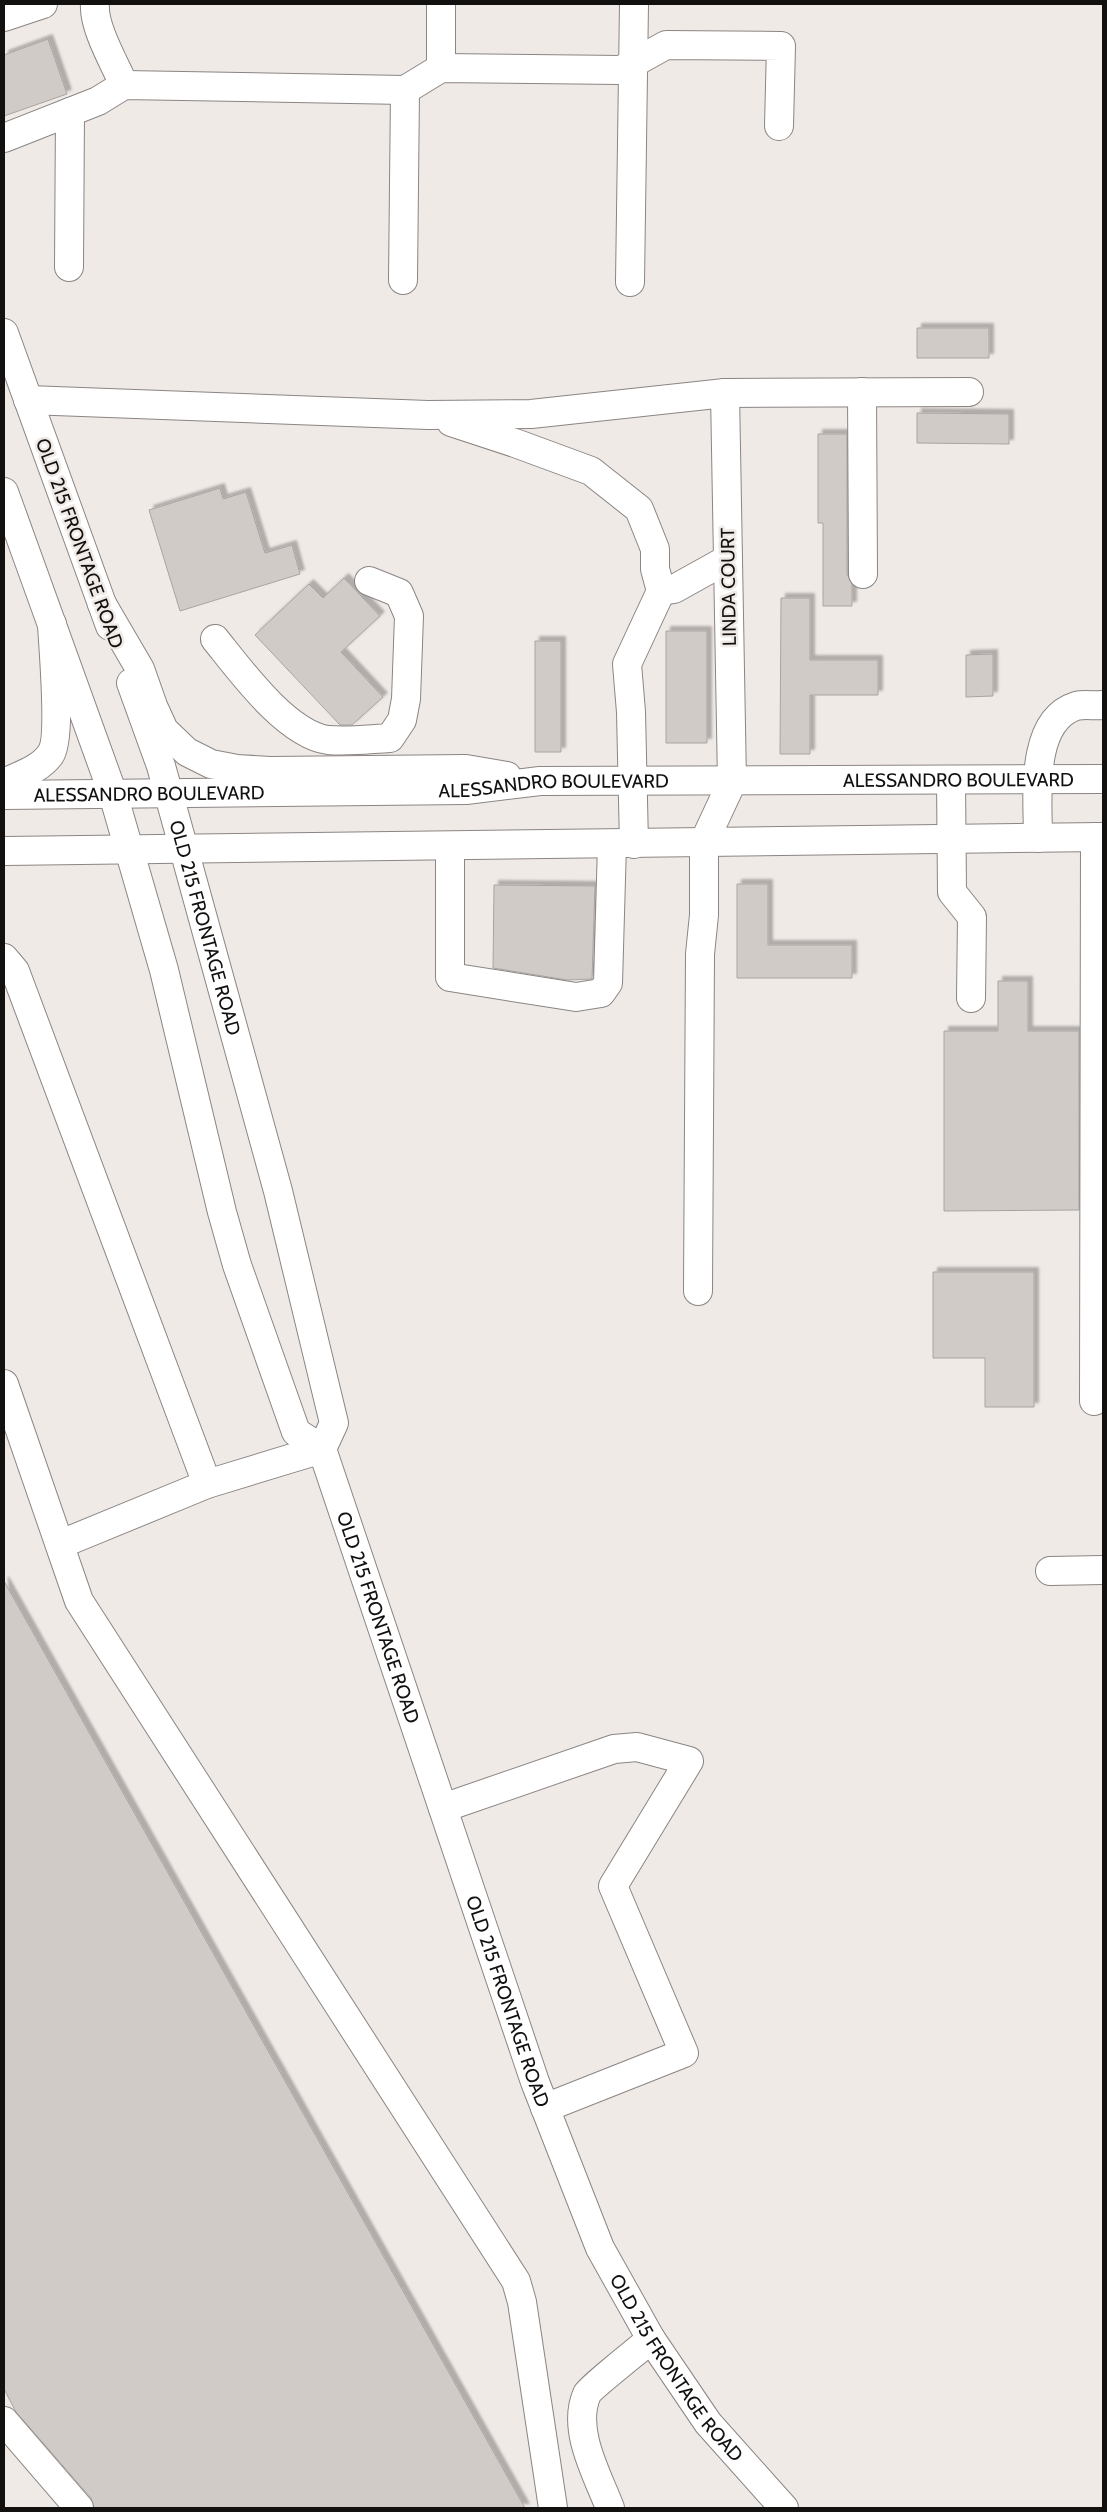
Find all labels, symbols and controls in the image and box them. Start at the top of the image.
street label: OLD 215 FRONTAGE ROAD [31,435,128,652]
street label: LINDA COURT [716,528,741,646]
street label: ALESSANDRO BOULEVARD [843,768,1074,792]
street label: ALESSANDRO BOULEVARD [438,770,669,802]
street label: ALESSANDRO BOULEVARD [33,781,265,807]
street label: OLD 215 FRONTAGE ROAD [164,818,246,1038]
street label: OLD 215 FRONTAGE ROAD [332,1509,425,1727]
street label: OLD 215 FRONTAGE ROAD [461,1892,555,2111]
street label: OLD 215 FRONTAGE ROAD [605,2270,748,2467]

